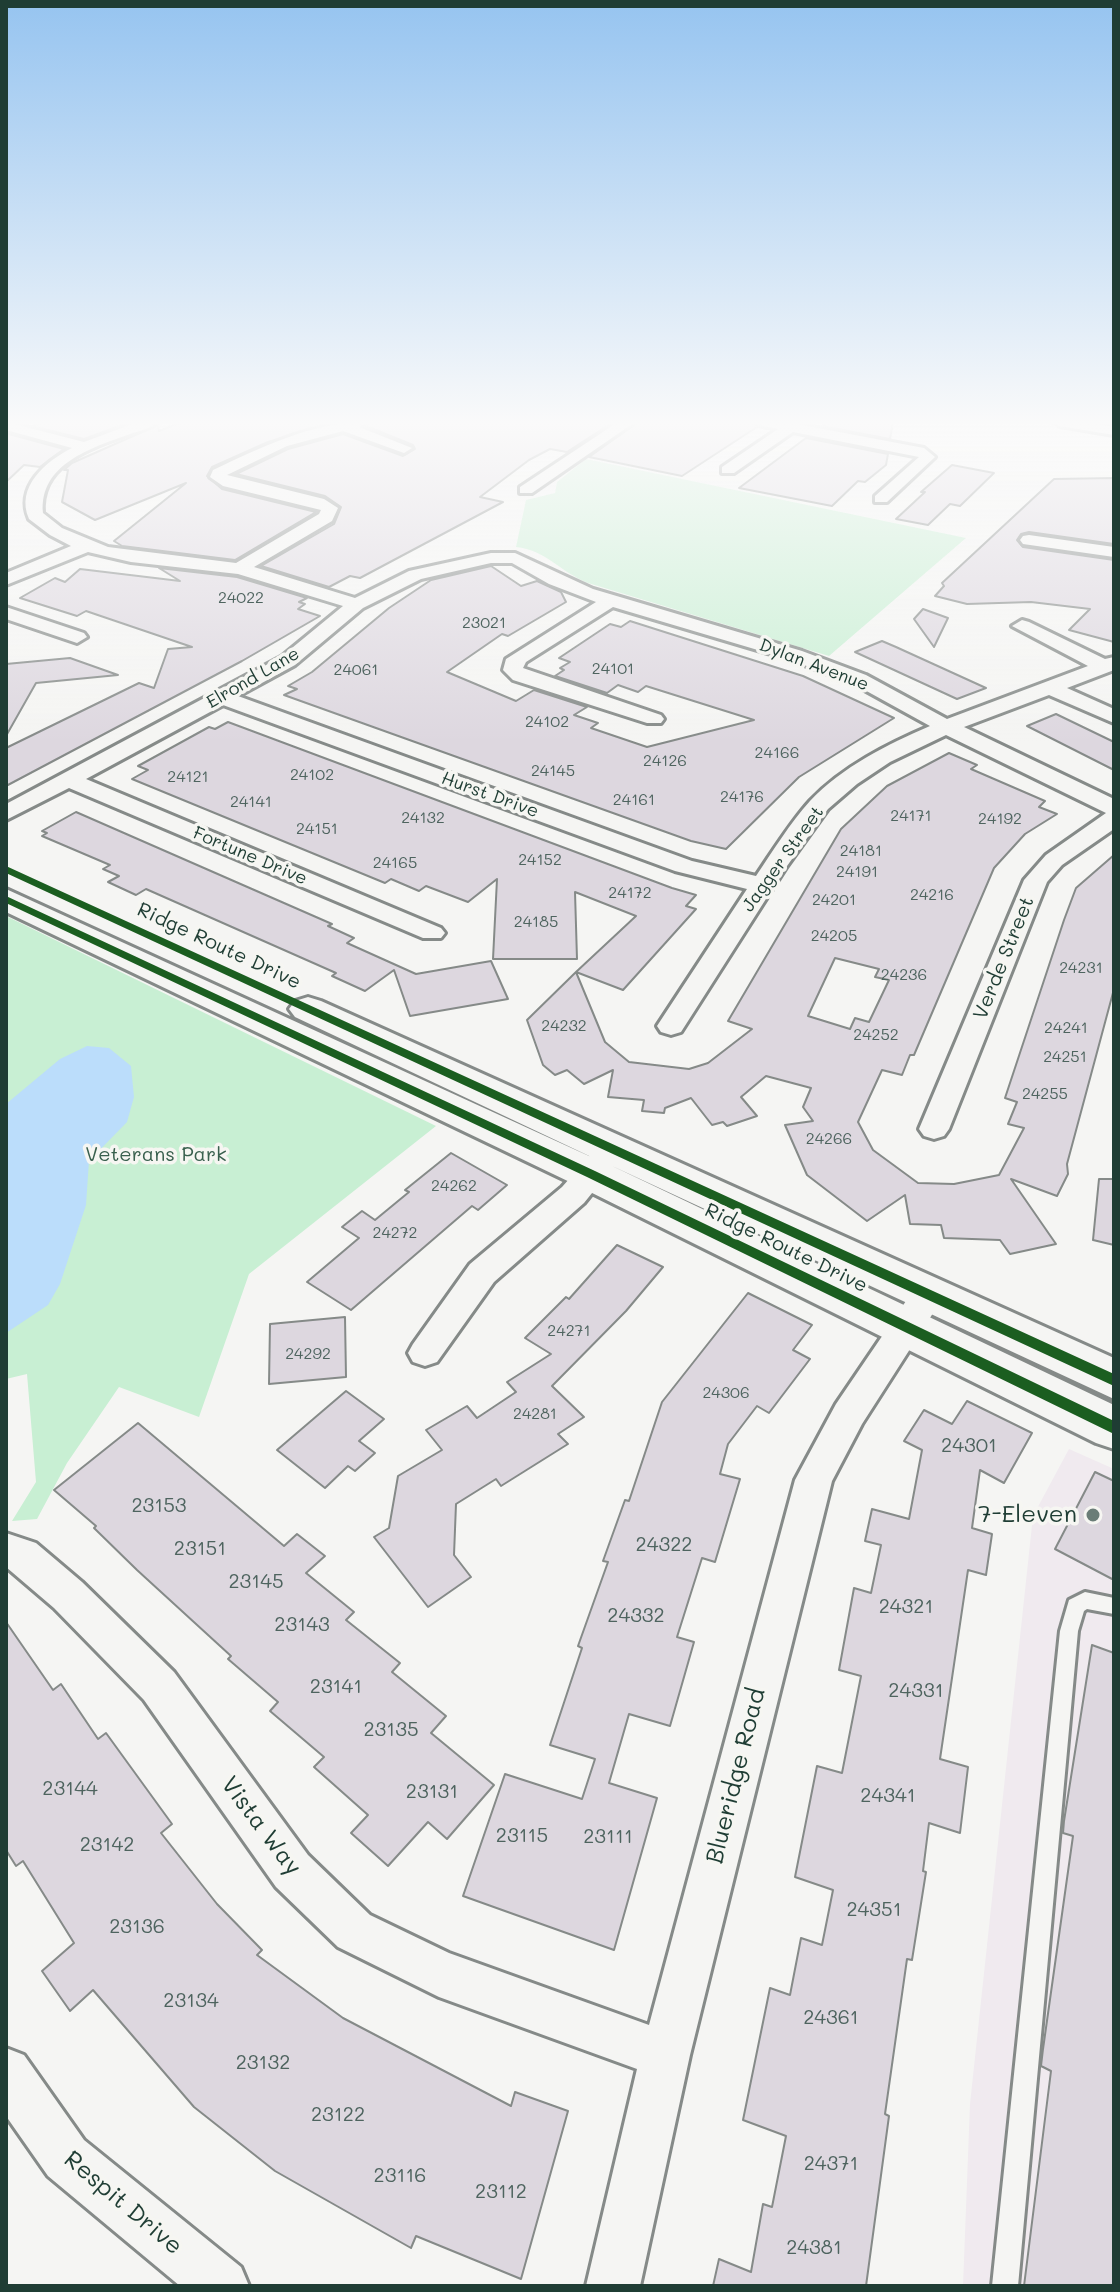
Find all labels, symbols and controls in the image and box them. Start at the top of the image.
house number: 24022 [218,588,264,608]
house number: 23021 [462,613,506,633]
street label: Dylan Avenue [756,634,872,696]
street label: Elrond Lane [203,643,303,713]
house number: 24101 [592,659,634,679]
house number: 24061 [334,660,378,680]
house number: 24102 [525,712,569,732]
house number: 24166 [755,743,799,763]
house number: 24126 [643,751,687,771]
house number: 24145 [531,761,575,781]
house number: 24102 [290,765,334,785]
house number: 24121 [167,767,209,787]
street label: Hurst Drive [439,767,541,823]
house number: 24176 [720,787,764,807]
house number: 24161 [613,790,655,810]
house number: 24141 [230,792,272,812]
street label: Jagger Street [737,802,829,916]
house number: 24171 [890,806,932,826]
house number: 24132 [401,808,445,828]
house number: 24192 [978,809,1022,829]
house number: 24151 [296,819,338,839]
street label: Fortune Drive [190,822,310,890]
house number: 24181 [840,841,882,861]
house number: 24152 [518,850,562,870]
house number: 24165 [373,853,417,873]
house number: 24191 [836,862,878,882]
house number: 24172 [608,883,652,903]
house number: 24216 [910,885,954,905]
house number: 24201 [812,890,856,910]
street label: Verde Street [968,893,1040,1023]
street label: Ridge Route Drive [133,897,305,995]
house number: 24185 [514,912,558,932]
house number: 24205 [811,926,857,946]
house number: 24231 [1059,958,1103,978]
house number: 24236 [881,965,927,985]
house number: 24232 [541,1016,587,1036]
house number: 24241 [1044,1018,1088,1038]
house number: 24252 [853,1025,899,1045]
house number: 24251 [1043,1047,1087,1067]
house number: 24255 [1022,1084,1068,1104]
house number: 24266 [806,1129,852,1149]
park label: Veterans Park [85,1143,227,1167]
house number: 24262 [431,1176,477,1196]
street label: Ridge Route Drive [701,1198,871,1298]
house number: 24272 [372,1223,418,1243]
house number: 24271 [547,1321,591,1341]
house number: 24292 [285,1344,331,1364]
house number: 24306 [702,1383,750,1403]
house number: 24281 [513,1404,557,1424]
house number: 24301 [941,1434,997,1458]
house number: 23153 [131,1494,187,1518]
place label: 7-Eleven [978,1501,1077,1529]
marker: 7-Eleven [1084,1506,1102,1524]
house number: 24322 [636,1533,692,1557]
house number: 23151 [174,1537,226,1561]
house number: 23145 [228,1570,284,1594]
house number: 24321 [879,1595,933,1619]
house number: 24332 [607,1604,665,1628]
house number: 23143 [274,1613,330,1637]
house number: 23141 [310,1675,362,1699]
house number: 24331 [888,1679,944,1703]
street label: Blueridge Road [700,1685,772,1867]
house number: 23135 [363,1718,419,1742]
street label: Vista Way [215,1771,307,1881]
house number: 23144 [42,1777,98,1801]
house number: 23131 [406,1780,458,1804]
house number: 24341 [860,1784,916,1808]
house number: 23115 [496,1824,548,1848]
house number: 23111 [583,1825,633,1849]
house number: 23142 [80,1833,134,1857]
house number: 24351 [846,1898,902,1922]
house number: 23136 [109,1915,165,1939]
house number: 23134 [163,1989,219,2013]
house number: 24361 [803,2006,859,2030]
house number: 23132 [236,2051,290,2075]
house number: 23122 [311,2103,365,2127]
street label: Respit Drive [58,2145,188,2261]
house number: 24371 [804,2152,858,2176]
house number: 23116 [374,2164,426,2188]
house number: 23112 [475,2180,527,2204]
house number: 24381 [786,2236,842,2260]

